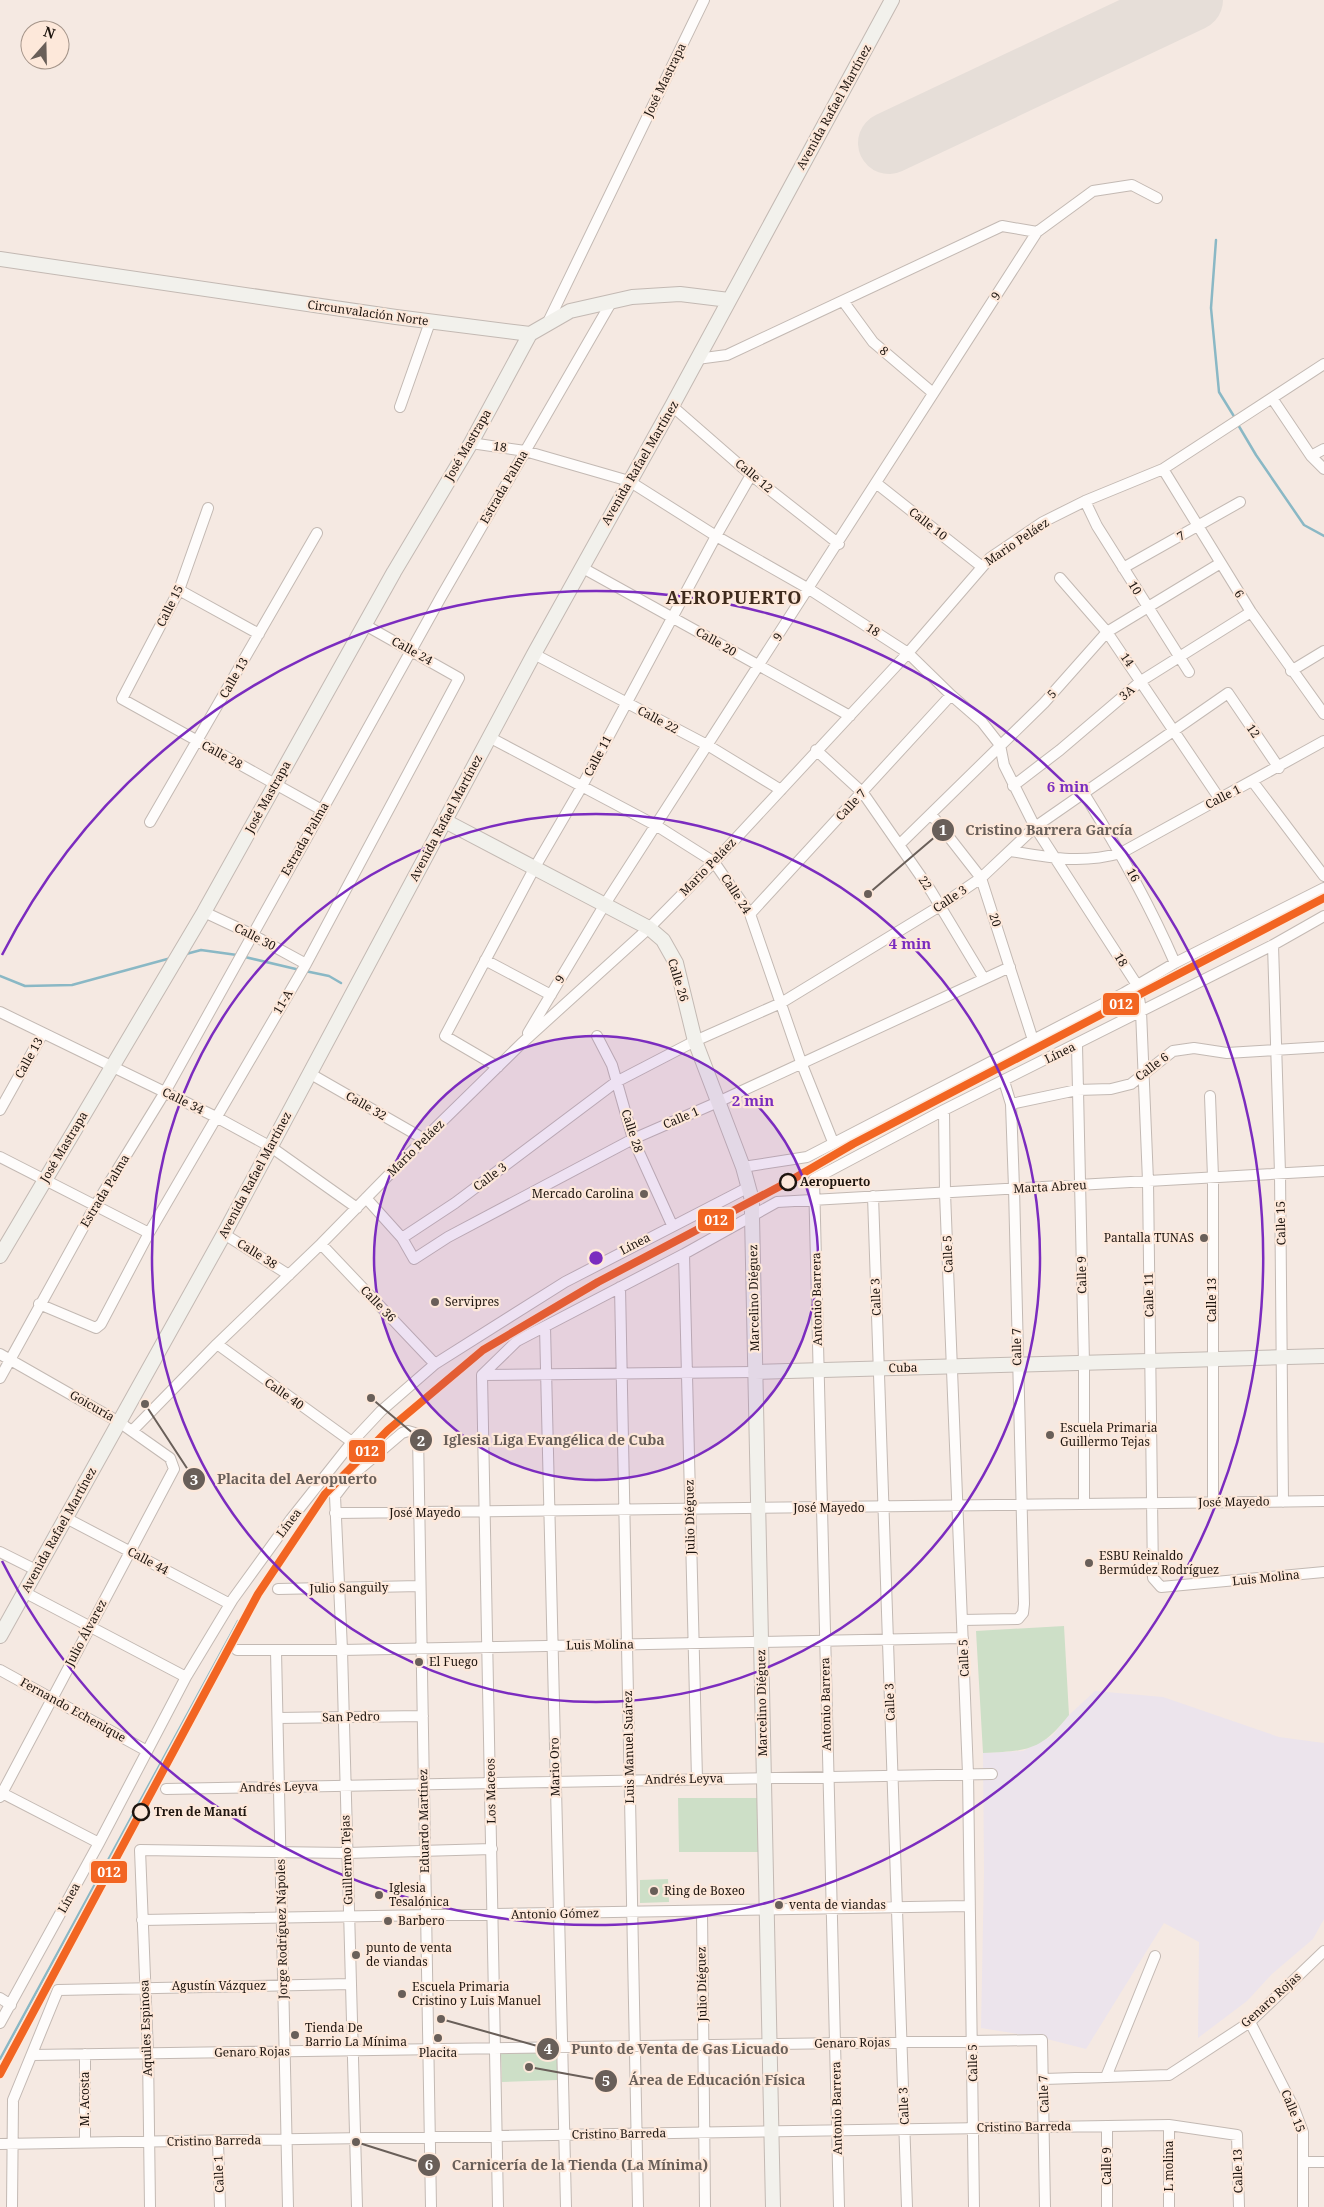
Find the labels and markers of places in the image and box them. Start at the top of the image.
callout: Cristino Barrera García [931,816,1143,845]
marker: Aeropuerto [779,1173,797,1191]
place label: Aeropuerto [800,1173,870,1190]
place label: Mercado Carolina [532,1185,634,1202]
marker: Mercado Carolina [638,1188,650,1200]
place label: Pantalla TUNAS [1104,1229,1194,1246]
marker: Pantalla TUNAS [1198,1232,1210,1244]
centre of rings [587,1249,605,1267]
place label: Servipres [445,1293,499,1310]
marker: Servipres [429,1296,441,1308]
place label: Escuela Primaria Guillermo Tejas [1060,1419,1158,1450]
callout: Iglesia Liga Evangélica de Cuba [408,1426,675,1455]
marker: Escuela Primaria Guillermo Tejas [1044,1429,1056,1441]
callout: Placita del Aeropuerto [182,1465,387,1494]
place label: ESBU Reinaldo Bermúdez Rodríguez [1099,1547,1219,1578]
marker: ESBU Reinaldo Bermúdez Rodríguez [1083,1557,1095,1569]
place label: El Fuego [429,1653,478,1670]
marker: El Fuego [413,1656,425,1668]
marker: Tren de Manatí [132,1803,150,1821]
place label: Tren de Manatí [154,1803,248,1820]
place label: Iglesia Tesalónica [389,1879,449,1910]
place label: Ring de Boxeo [664,1882,745,1899]
marker: Ring de Boxeo [648,1885,660,1897]
marker: Iglesia Tesalónica [373,1889,385,1901]
place label: venta de viandas [789,1896,886,1913]
marker: venta de viandas [773,1899,785,1911]
place label: Barbero [398,1912,445,1929]
marker: Barbero [382,1915,394,1927]
place label: punto de venta de viandas [366,1939,452,1970]
marker: punto de venta de viandas [350,1949,362,1961]
place label: Escuela Primaria Cristino y Luis Manuel [412,1978,541,2009]
marker: Escuela Primaria Cristino y Luis Manuel [396,1988,408,2000]
place label: Tienda De Barrio La Mínima [305,2019,407,2050]
marker: Tienda De Barrio La Mínima [289,2029,301,2041]
marker: Placita [432,2032,444,2044]
callout: Punto de Venta de Gas Licuado [536,2035,798,2064]
place label: Placita [419,2044,457,2061]
callout: Área de Educación Física [593,2066,815,2095]
callout: Carnicería de la Tienda (La Mínima) [417,2150,718,2179]

